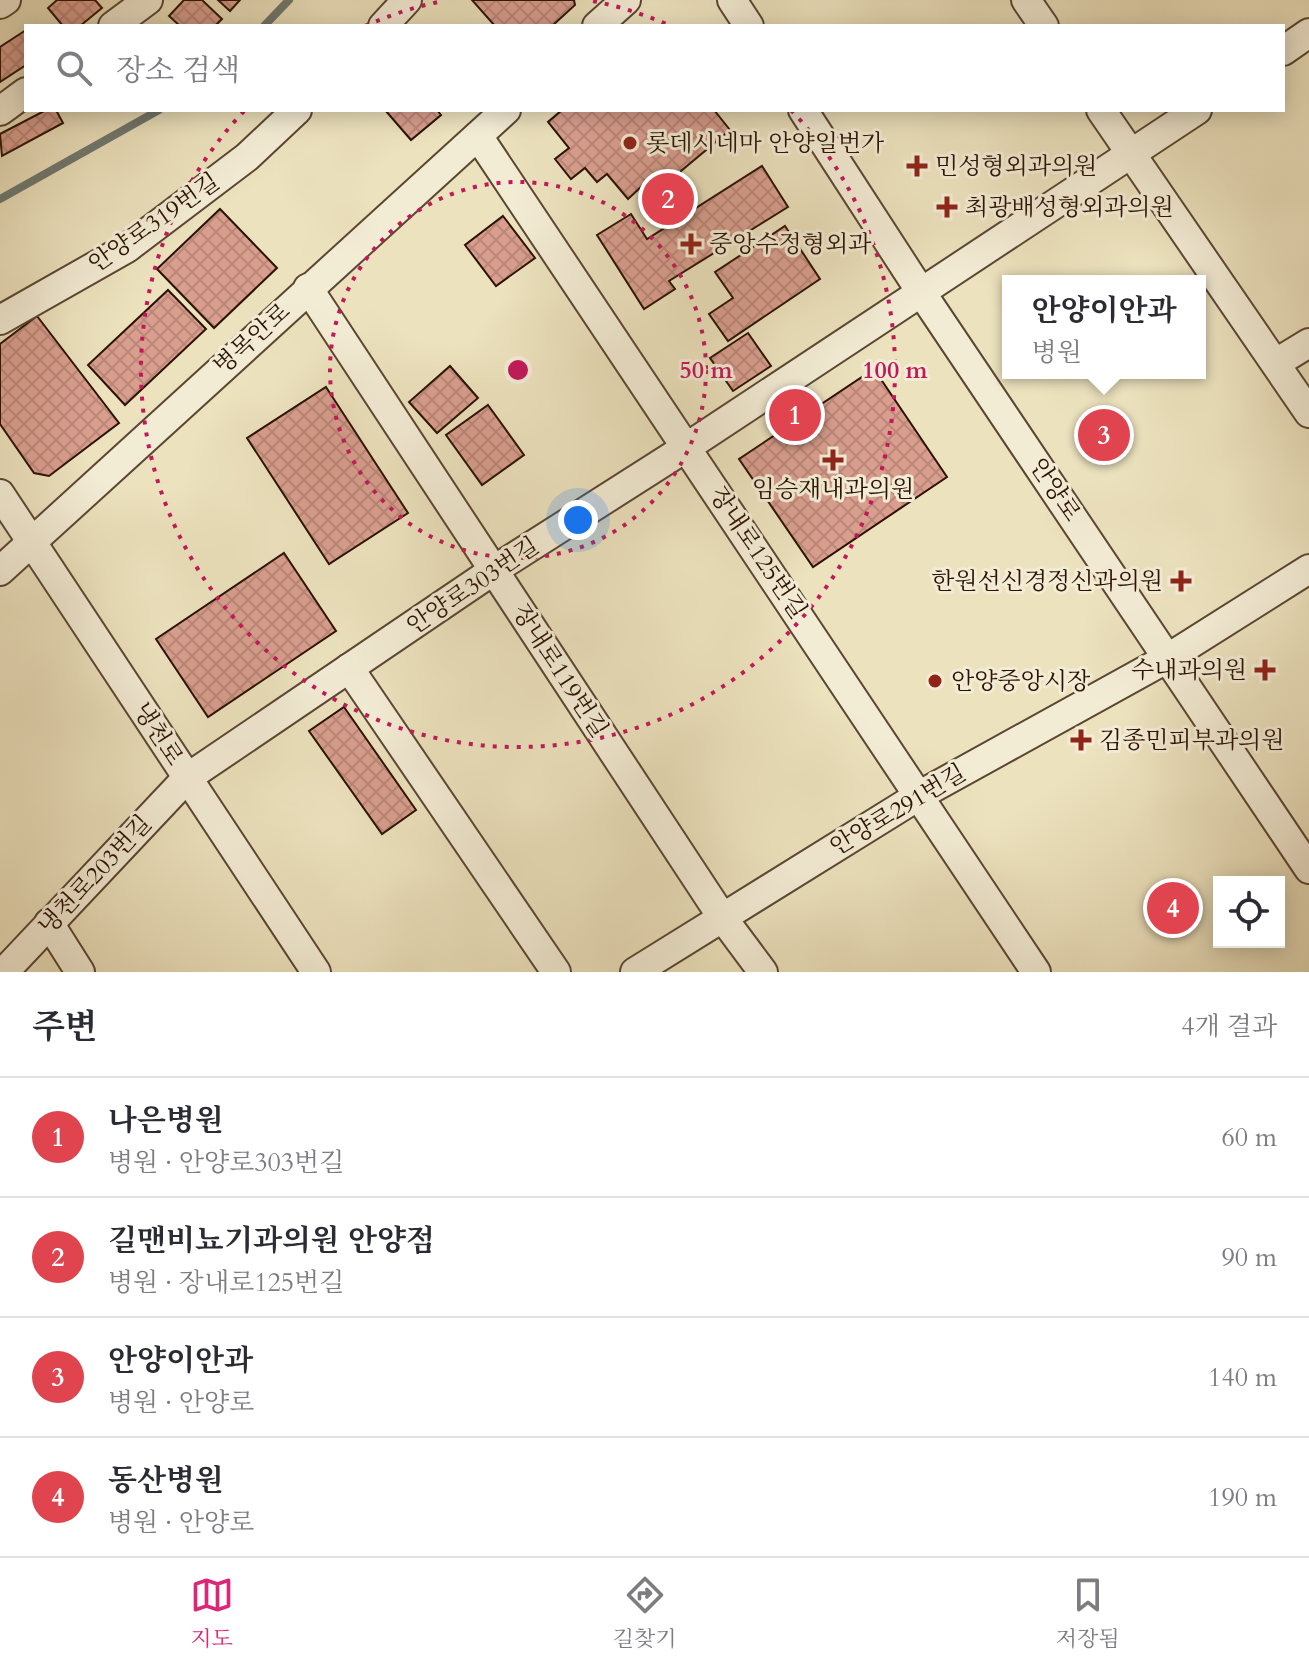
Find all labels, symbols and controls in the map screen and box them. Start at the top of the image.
search box [24,24,1285,112]
icon: search [52,46,96,90]
text: 장소 검색 [116,50,240,91]
place label: 롯데시네마 안양일번가 [646,127,884,160]
marker: 롯데시네마 안양일번가 [621,134,639,152]
place label: 민성형외과의원 [935,150,1097,183]
marker: 민성형외과의원 [906,155,928,177]
street label: 안양로319번길 [82,166,226,280]
pin: 2 [642,169,694,229]
place label: 최광배성형외과의원 [965,191,1174,224]
marker: 최광배성형외과의원 [936,196,958,218]
place label: 중앙수정형외과 [709,228,872,261]
marker: 중앙수정형외과 [680,233,702,255]
popup [1002,275,1206,379]
text: 안양이안과 [1032,290,1176,331]
street label: 병목안로 [206,296,298,382]
text: 병원 [1032,335,1082,370]
text: 50 m [679,354,733,387]
text: 100 m [862,354,929,387]
centre of rings [504,356,532,384]
pin: 1 [769,385,821,445]
pin: 3 [1078,405,1130,465]
marker: 임승재내과의원 [822,449,844,471]
street label: 안양로 [1022,452,1088,528]
place label: 임승재내과의원 [752,473,914,506]
street label: 장내로125번길 [702,480,814,626]
your location [558,500,598,540]
street label: 안양로303번길 [400,530,546,642]
place label: 한원선신경정신과의원 [931,565,1163,598]
marker: 한원선신경정신과의원 [1170,570,1192,592]
street label: 장내로119번길 [505,598,615,744]
place label: 수내과의원 [1131,654,1247,687]
marker: 수내과의원 [1254,659,1276,681]
place label: 안양중앙시장 [951,665,1091,698]
marker: 안양중앙시장 [926,672,944,690]
street label: 냉천로 [125,696,191,772]
place label: 김종민피부과의원 [1099,724,1284,757]
marker: 김종민피부과의원 [1070,729,1092,751]
street label: 안양로291번길 [824,757,972,863]
street label: 냉천로203번길 [31,808,159,942]
map controls [1213,876,1285,948]
button: locate [1213,876,1285,948]
pin: 4 [1147,878,1199,938]
text: 주변 [32,1004,98,1050]
text: 4개 결과 [1181,1009,1277,1044]
text: 나은병원 [108,1100,224,1141]
text: 1 [51,1120,65,1155]
text: 60 m [1221,1120,1277,1155]
text: 병원 · 안양로303번길 [108,1145,344,1180]
text: 길맨비뇨기과의원 안양점 [108,1220,435,1261]
text: 2 [51,1240,65,1275]
text: 90 m [1221,1240,1277,1275]
text: 병원 · 장내로125번길 [108,1265,344,1300]
text: 안양이안과 [108,1340,253,1381]
text: 3 [51,1360,65,1395]
text: 140 m [1208,1360,1277,1395]
text: 병원 · 안양로 [108,1385,254,1420]
text: 동산병원 [108,1460,224,1501]
text: 4 [51,1480,65,1515]
text: 190 m [1208,1480,1277,1515]
text: 병원 · 안양로 [108,1505,254,1540]
tab: 지도 [190,1573,234,1654]
tab: 길찾기 [613,1573,677,1654]
tab: 저장됨 [1056,1573,1119,1654]

